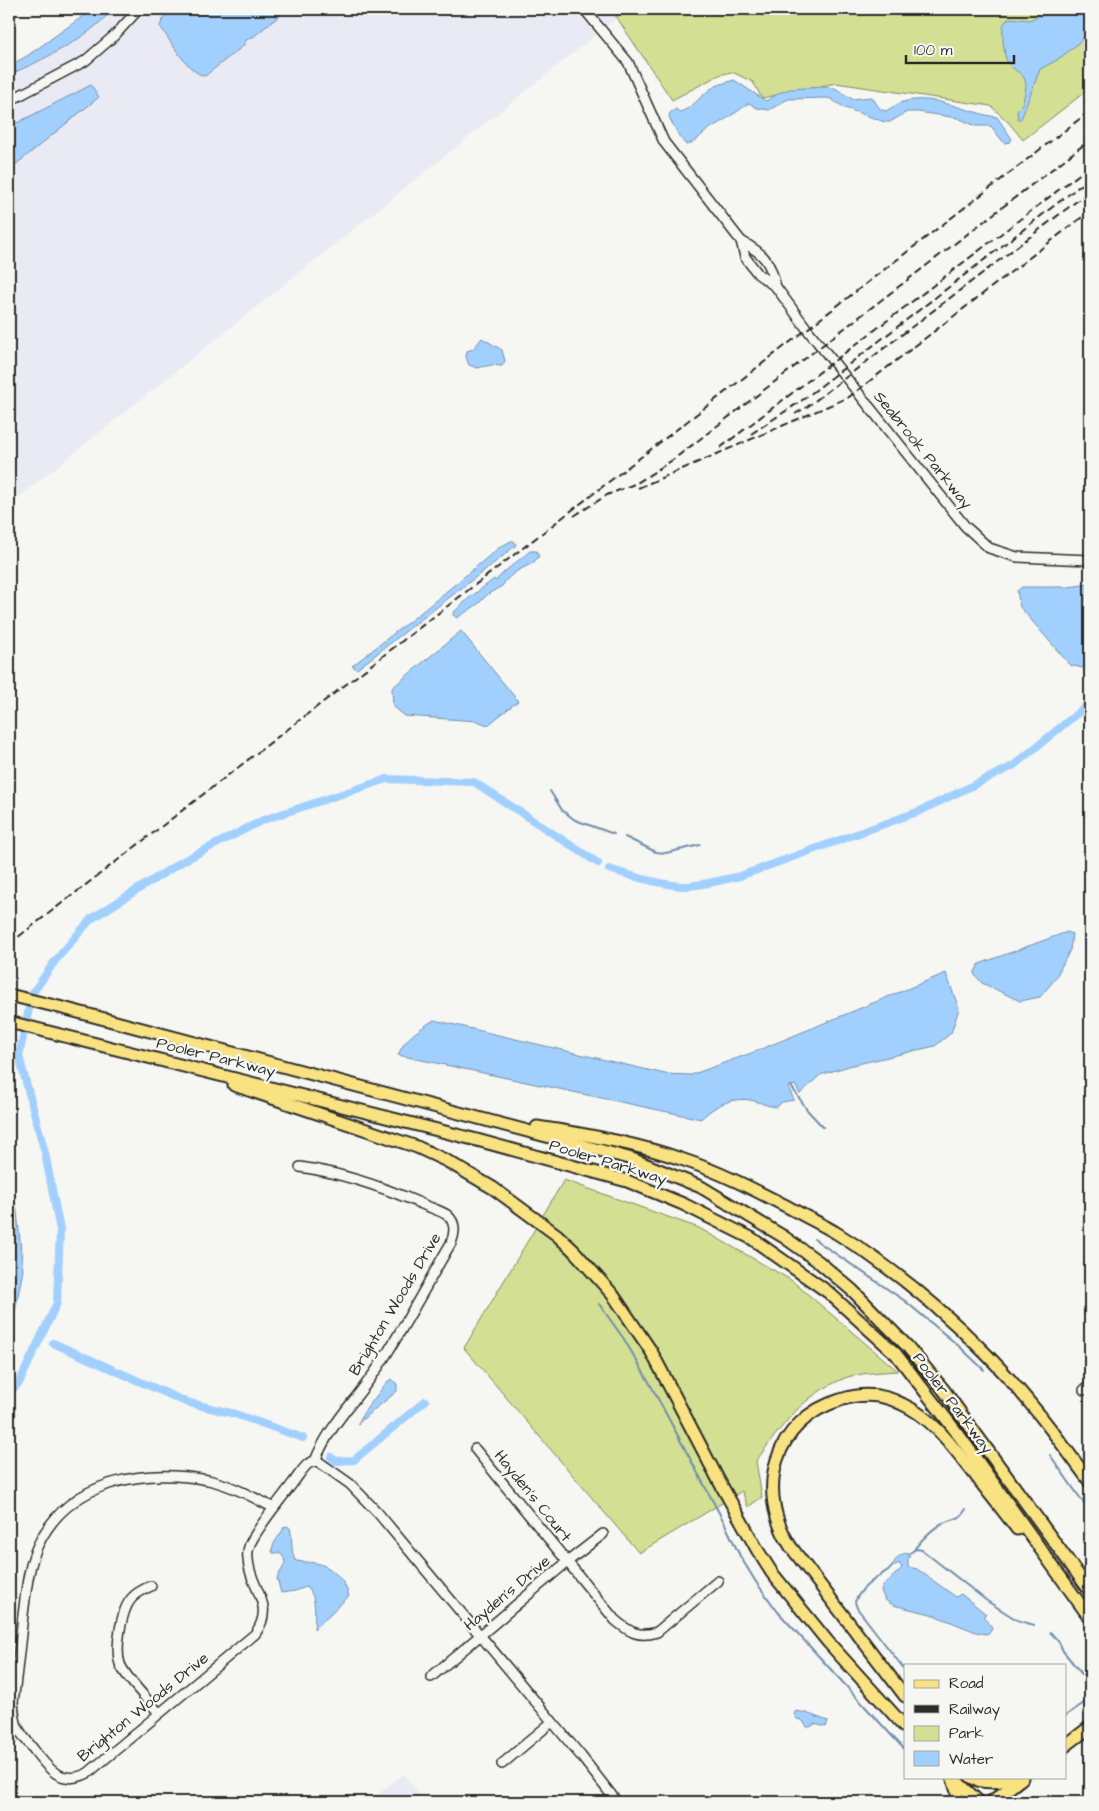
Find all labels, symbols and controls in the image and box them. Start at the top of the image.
scale bar [906,32,1014,64]
text: 100 m [914,40,953,61]
street label: Seabrook Parkway [868,386,978,514]
street label: Pooler Parkway [154,1032,278,1083]
street label: Pooler Parkway [546,1134,670,1191]
street label: Brighton Woods Drive [344,1228,447,1380]
street label: Pooler Parkway [907,1348,998,1459]
street label: Hayden's Court [488,1445,577,1548]
street label: Hayden's Drive [459,1550,556,1637]
street label: Brighton Woods Drive [73,1647,214,1768]
legend [904,1664,1066,1778]
text: Road [949,1673,984,1694]
text: Railway [949,1699,1000,1721]
text: Park [949,1723,984,1744]
text: Water [949,1749,993,1770]

